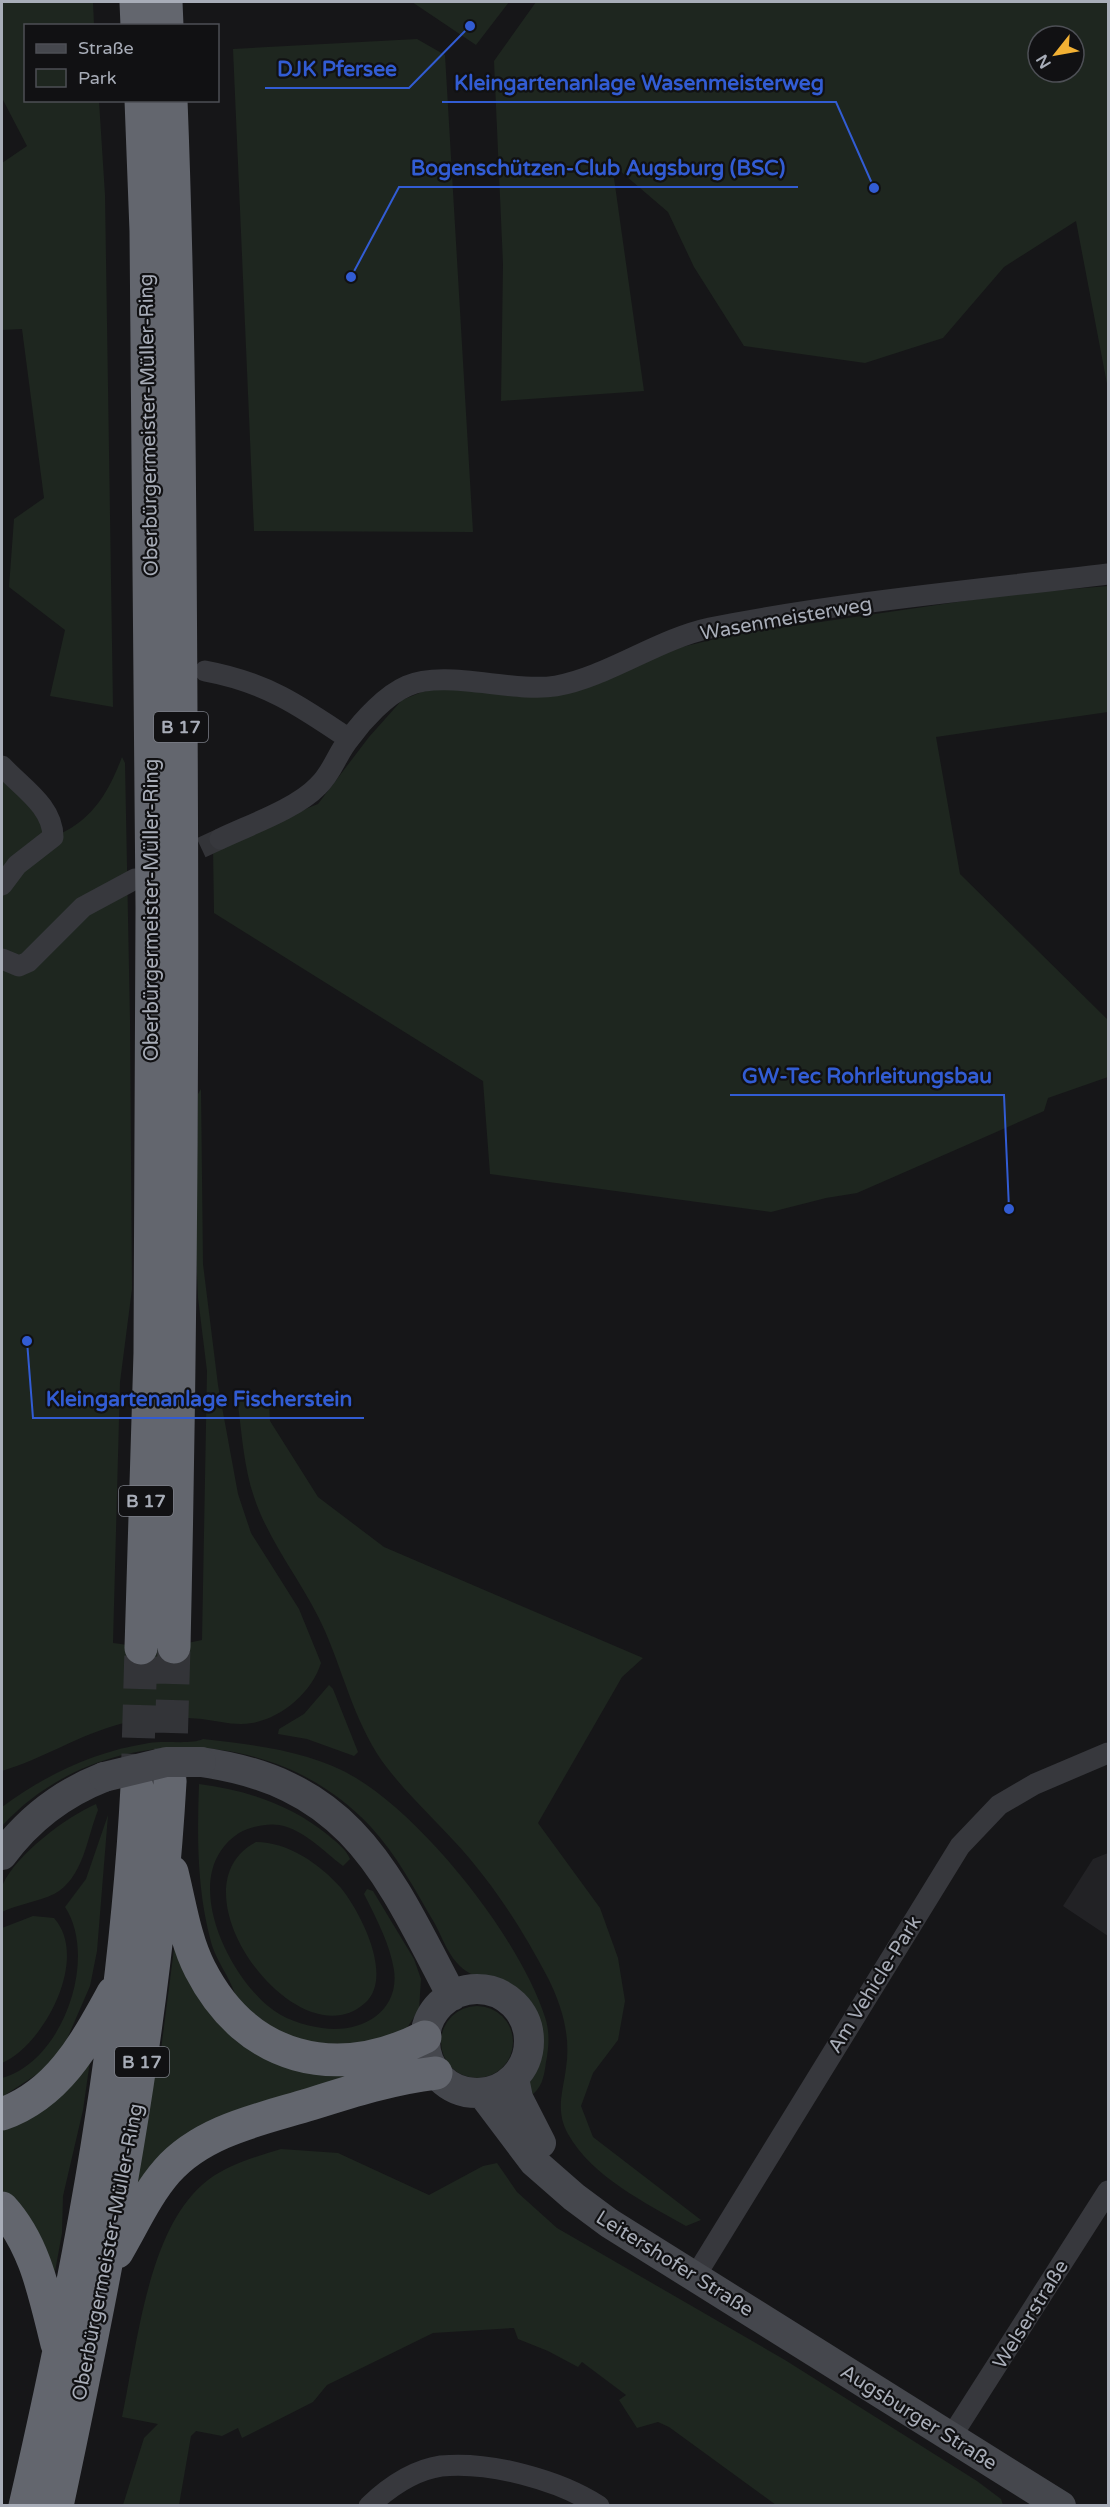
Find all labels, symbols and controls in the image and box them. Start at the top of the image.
legend [24,24,219,102]
north arrow [1026,24,1086,84]
text: Straße [78,37,134,59]
callout: DJK Pfersee [265,49,409,88]
text: N [1032,51,1056,72]
text: DJK Pfersee [277,57,397,82]
callout: Kleingartenanlage Wasenmeisterweg [442,63,836,102]
text: Park [78,67,117,89]
text: Kleingartenanlage Wasenmeisterweg [454,71,824,96]
callout: Bogenschützen-Club Augsburg (BSC) [399,148,798,187]
text: Bogenschützen-Club Augsburg (BSC) [411,156,785,181]
street label: Oberbürgermeister-Müller-Ring [134,273,164,576]
street label: Wasenmeisterweg [698,592,874,646]
road number: B 17 [154,712,208,742]
street label: Oberbürgermeister-Müller-Ring [140,759,164,1061]
callout: GW-Tec Rohrleitungsbau [730,1056,1004,1095]
text: GW-Tec Rohrleitungsbau [742,1064,992,1089]
callout: Kleingartenanlage Fischerstein [33,1379,364,1418]
text: Kleingartenanlage Fischerstein [46,1387,352,1412]
road number: B 17 [119,1486,173,1516]
street label: Am Vehicle-Park [823,1911,927,2058]
road number: B 17 [115,2047,169,2077]
street label: Oberbürgermeister-Müller-Ring [67,2101,149,2403]
street label: Leitershofer Straße [591,2206,758,2322]
street label: Welserstraße [988,2256,1074,2373]
street label: Augsburger Straße [836,2360,1001,2476]

